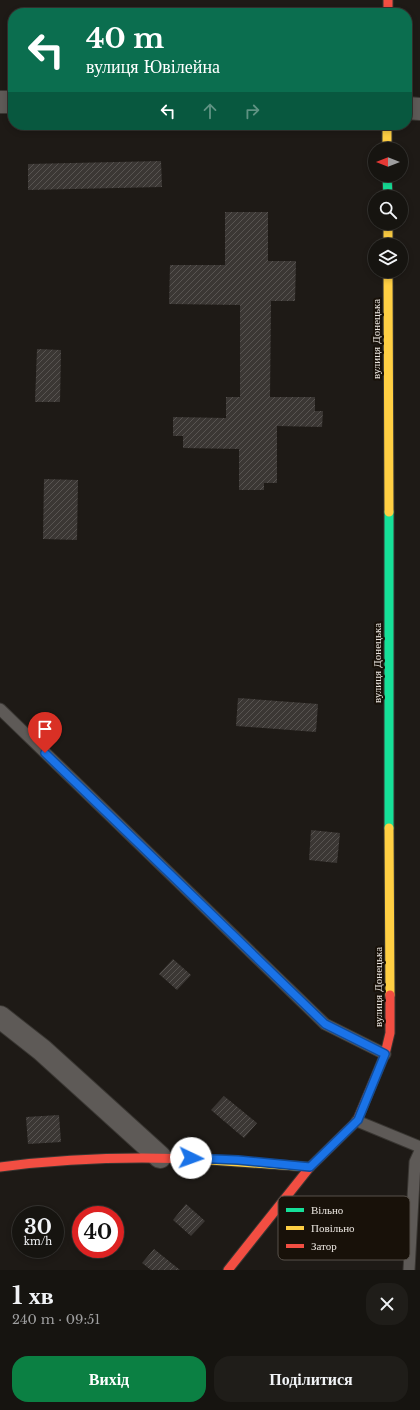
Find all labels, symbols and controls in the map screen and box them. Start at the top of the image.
text: 40 m [86,21,164,56]
icon: left [20,24,72,76]
text: вулиця Ювілейна [86,56,220,78]
icon: left [157,100,179,122]
icon: ahead [199,100,221,122]
icon: right [241,100,263,122]
north arrow [368,142,408,182]
map controls [368,142,408,278]
button: search [368,190,408,230]
button: layers [368,238,408,278]
street label: вулиця Донецька [369,299,383,379]
street label: вулиця Донецька [370,623,384,703]
pin [28,712,62,753]
icon: arrive [34,718,56,740]
street label: вулиця Донецька [371,947,385,1027]
position arrow [170,1137,212,1179]
legend [278,1196,410,1260]
text: Вільно [311,1203,344,1217]
speed limit sign: 40 [72,1206,124,1258]
text: 30 [24,1215,52,1239]
text: Повільно [311,1221,355,1235]
text: km/h [24,1235,52,1248]
text: Затор [311,1239,337,1253]
text: 1 хв [12,1281,54,1310]
button: close [366,1283,408,1325]
text: 240 m · 09:51 [12,1311,100,1328]
button: Вихід [12,1356,206,1402]
button: Поділитися [214,1356,408,1402]

